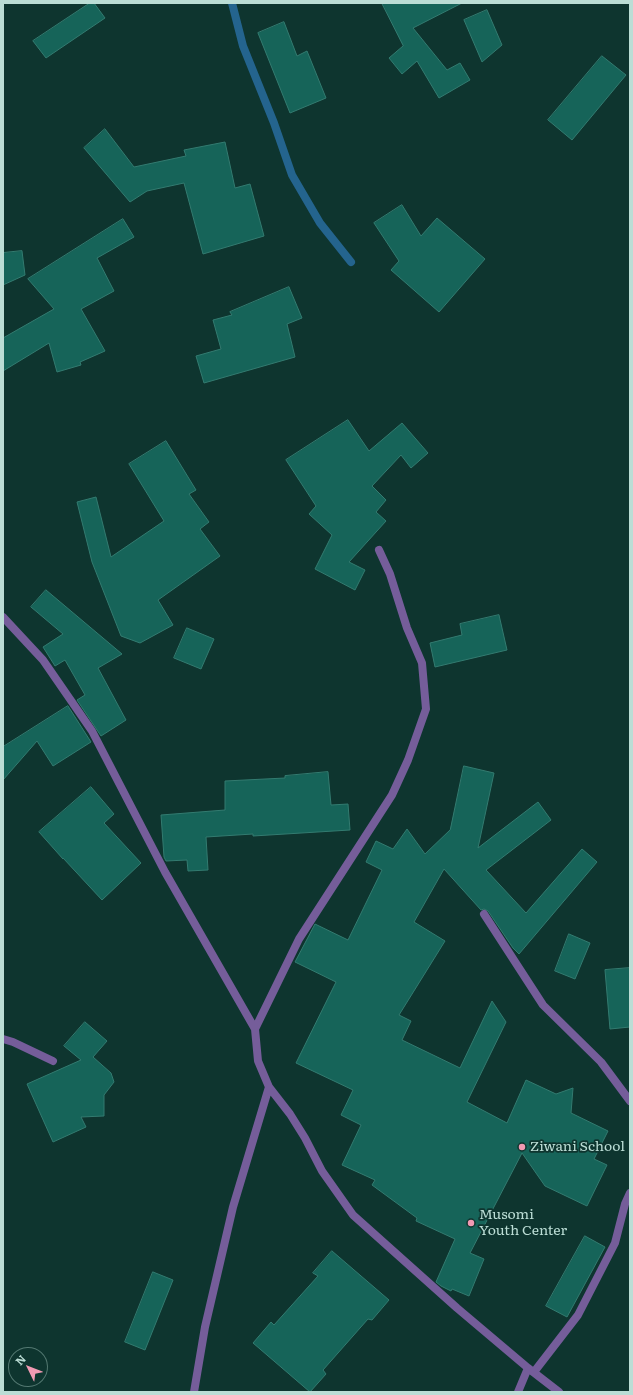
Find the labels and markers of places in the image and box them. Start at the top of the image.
place label: Ziwani School [530,1139,625,1155]
marker: Ziwani School [517,1142,527,1152]
place label: Musomi Youth Center [479,1207,567,1240]
marker: Musomi Youth Center [466,1218,476,1228]

